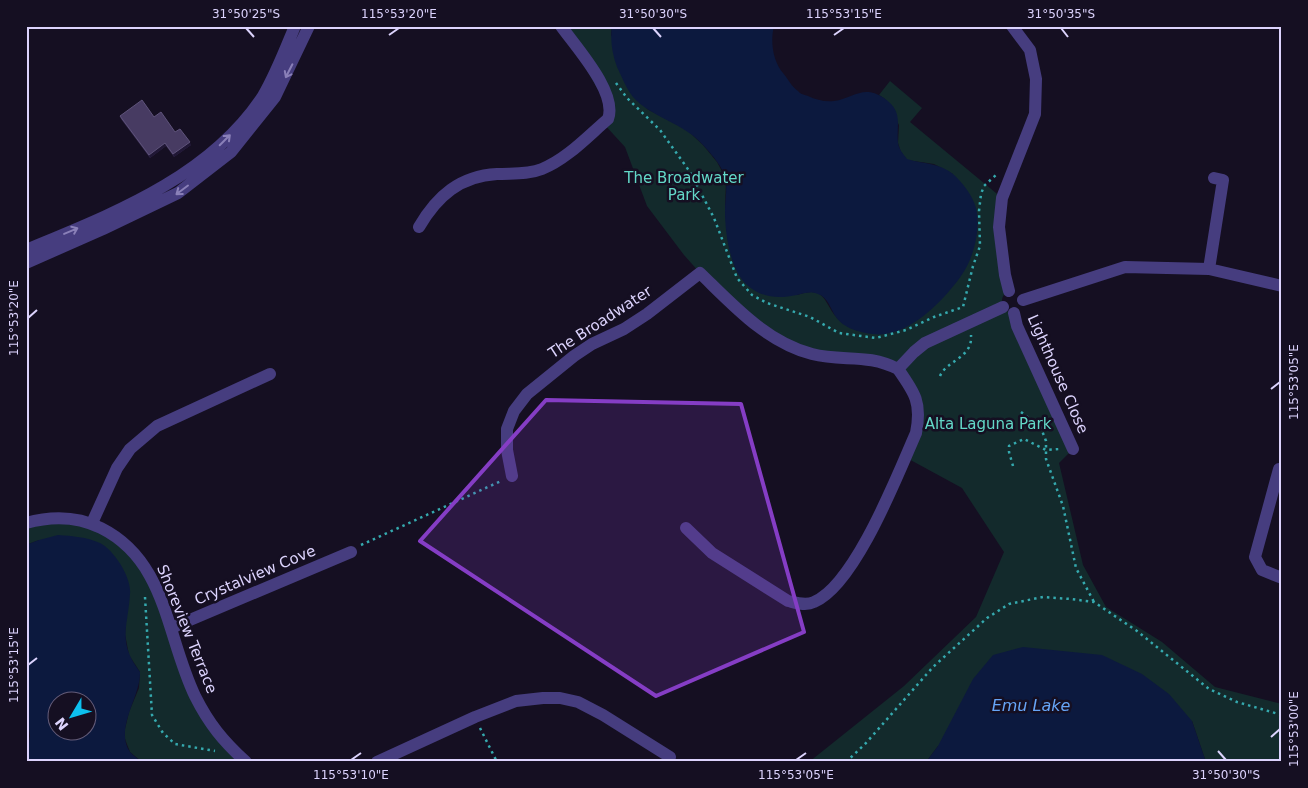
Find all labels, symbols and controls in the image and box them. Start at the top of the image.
text: 31°50'25"S [212,7,280,21]
text: 115°53'20"E [361,7,437,21]
text: 31°50'30"S [619,7,687,21]
text: 115°53'15"E [806,7,882,21]
text: 31°50'35"S [1027,7,1095,21]
one-way arrow [284,63,294,78]
one-way arrow [219,133,231,146]
park label: The Broadwater Park [623,169,745,204]
one-way arrow [175,185,189,195]
one-way arrow [63,226,78,235]
text: 115°53'20"E [7,280,21,356]
street label: The Broadwater [544,281,656,363]
street label: Lighthouse Close [1024,312,1092,436]
text: 115°53'05"E [1287,344,1301,420]
park label: Alta Laguna Park [925,415,1052,433]
street label: Crystalview Cove [192,541,318,609]
street label: Shoreview Terrace [153,562,221,696]
text: 115°53'15"E [7,627,21,703]
north arrow [48,690,98,740]
text: 115°53'00"E [1287,691,1301,767]
water label: Emu Lake [992,696,1071,715]
text: N [52,714,72,734]
text: 115°53'10"E [313,768,389,782]
text: 115°53'05"E [758,768,834,782]
text: 31°50'30"S [1192,768,1260,782]

